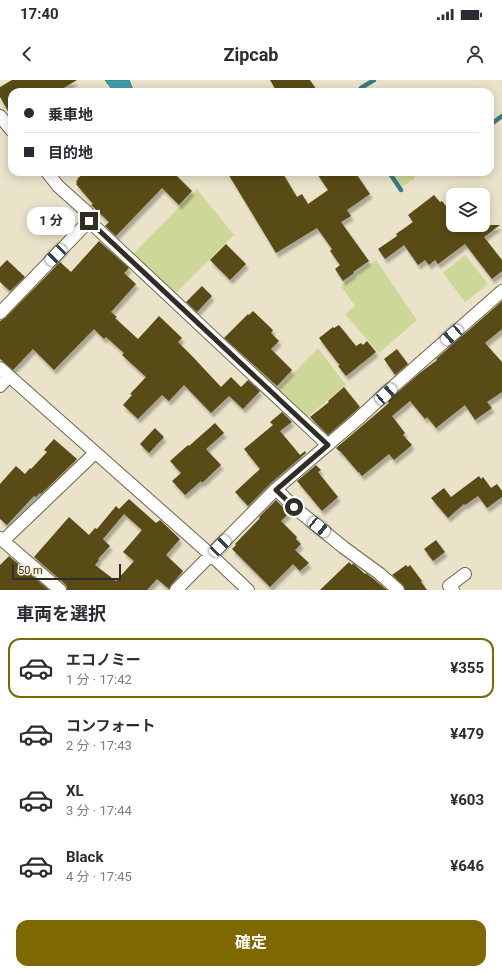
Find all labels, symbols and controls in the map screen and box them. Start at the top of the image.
text: 17:40 [20,5,59,23]
icon: back [16,43,38,65]
icon: person [464,43,486,65]
text: Zipcab [224,44,278,65]
text: 乗車地 [48,106,93,124]
text: 目的地 [48,144,93,162]
map controls [446,188,490,232]
button: layers [446,188,490,232]
callout: 1 分 [27,207,75,235]
route end [80,212,98,230]
text: 1 分 [39,213,63,228]
car [43,242,69,268]
car [439,323,465,347]
car [373,382,399,406]
route start [285,498,303,516]
car [306,515,332,539]
car [207,533,233,559]
scale bar [12,562,121,581]
text: 50 m [18,564,43,577]
text: 車両を選択 [16,603,106,624]
icon: car [18,650,54,686]
text: エコノミー [66,651,141,669]
text: ¥355 [450,659,484,677]
text: 1 分 · 17:42 [66,672,132,687]
icon: car [18,716,54,752]
text: コンフォート [66,717,156,735]
text: ¥479 [450,725,484,743]
text: 2 分 · 17:43 [66,738,132,753]
icon: car [18,782,54,818]
text: XL [66,782,84,800]
text: ¥603 [450,791,484,809]
text: 3 分 · 17:44 [66,803,132,818]
icon: car [18,848,54,884]
text: Black [66,848,103,866]
text: ¥646 [450,857,484,875]
text: 4 分 · 17:45 [66,869,132,884]
button: 確定 [16,920,486,966]

